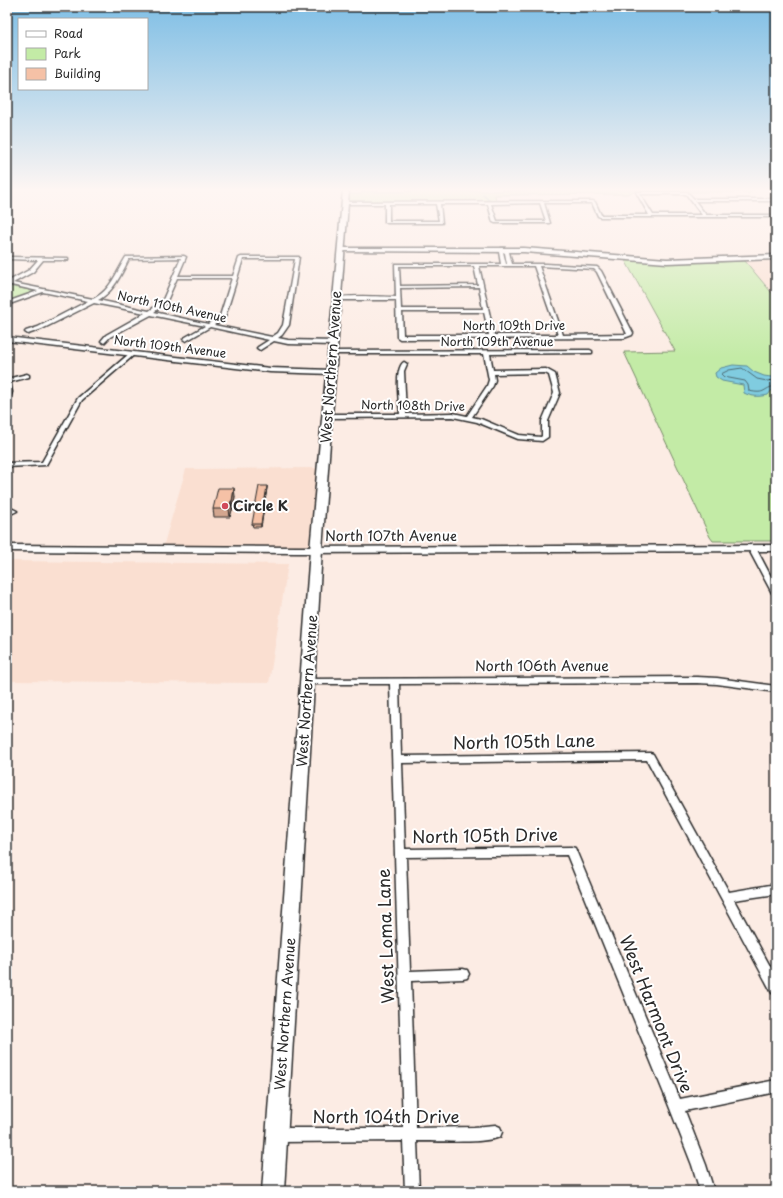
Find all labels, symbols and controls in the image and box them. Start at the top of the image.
legend [18,18,148,90]
text: Road [54,24,83,42]
text: Park [54,44,81,62]
text: Building [54,64,101,82]
street label: North 110th Avenue [116,286,229,327]
street label: West Northern Avenue [315,290,346,444]
street label: North 109th Drive [463,316,565,334]
street label: North 109th Avenue [113,330,228,362]
street label: North 109th Avenue [440,332,554,350]
street label: North 108th Drive [361,395,465,415]
place label: Circle K [233,495,288,516]
marker: Circle K [220,501,230,511]
street label: North 107th Avenue [325,525,457,546]
street label: West Northern Avenue [291,614,322,768]
street label: North 106th Avenue [475,655,609,676]
street label: North 105th Lane [453,727,595,755]
street label: North 105th Drive [412,821,558,849]
street label: West Loma Lane [370,868,400,1004]
street label: West Harmont Drive [613,931,700,1096]
street label: West Northern Avenue [269,937,300,1091]
street label: North 104th Drive [313,1103,459,1129]

